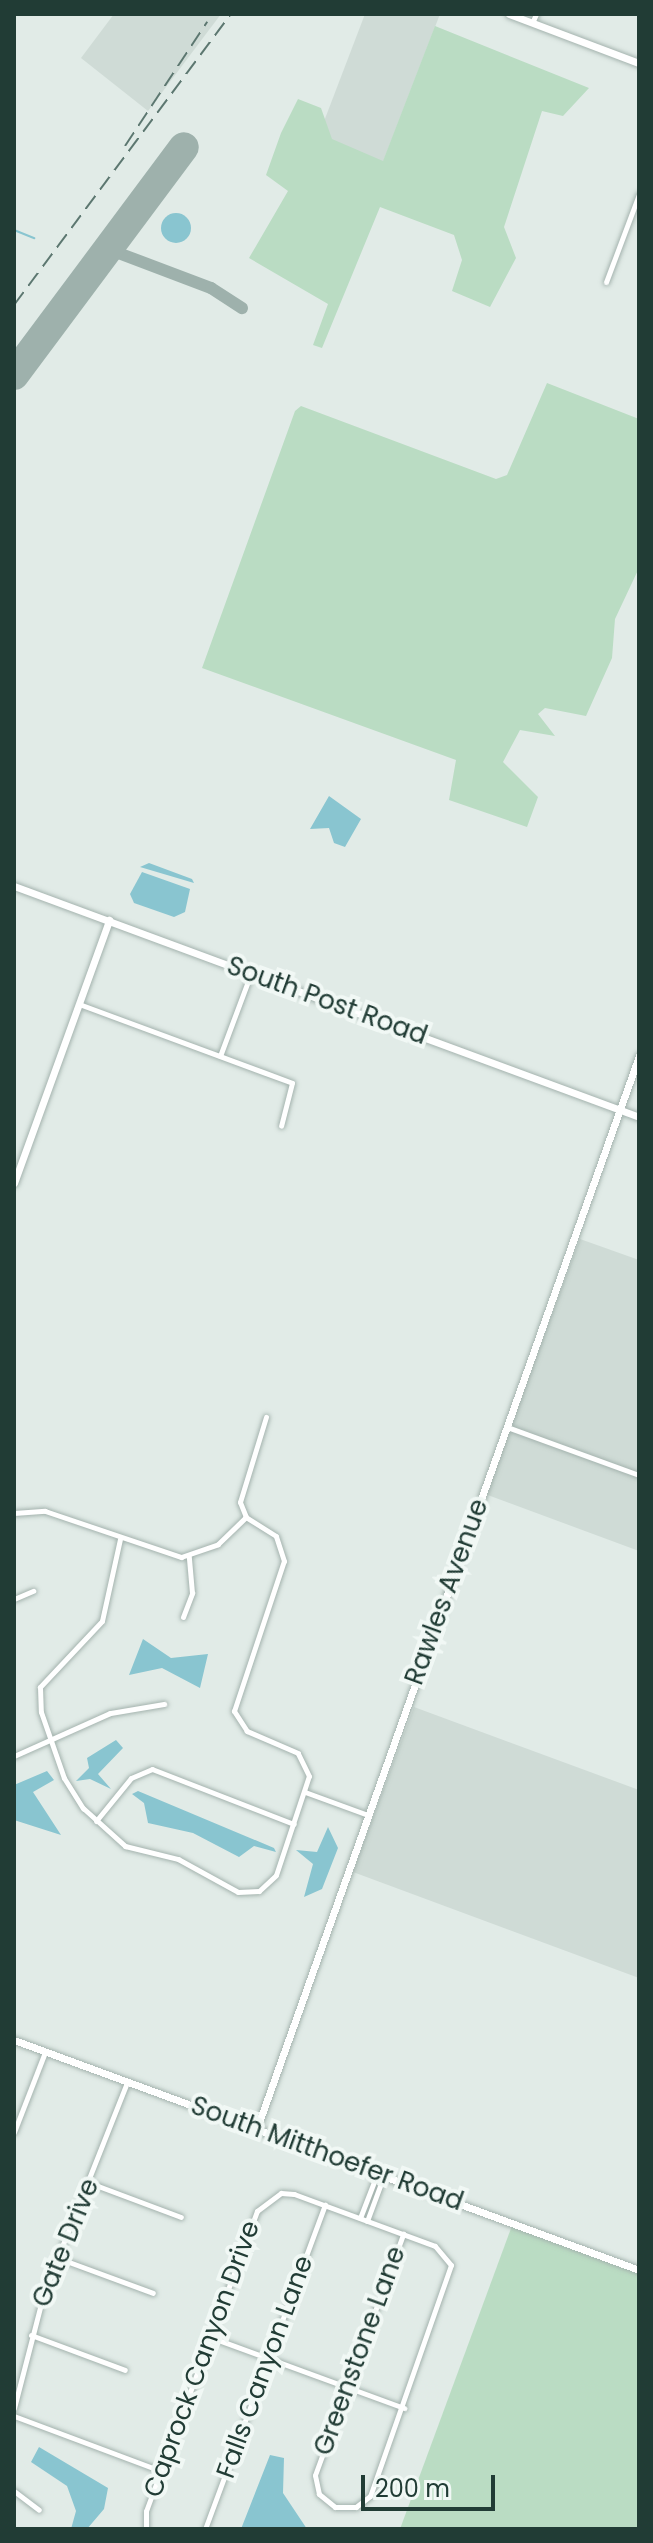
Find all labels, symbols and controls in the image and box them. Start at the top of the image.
street label: South Post Road [223,950,431,1052]
street label: Rawles Avenue [399,1495,495,1689]
street label: South Mitthoefer Road [187,2090,467,2218]
street label: Gate Drive [26,2174,106,2312]
street label: Caprock Canyon Drive [137,2216,267,2502]
street label: Greenstone Lane [308,2242,412,2460]
street label: Falls Canyon Lane [210,2251,320,2483]
scale bar [365,2459,499,2509]
text: 200 m [375,2472,450,2505]

